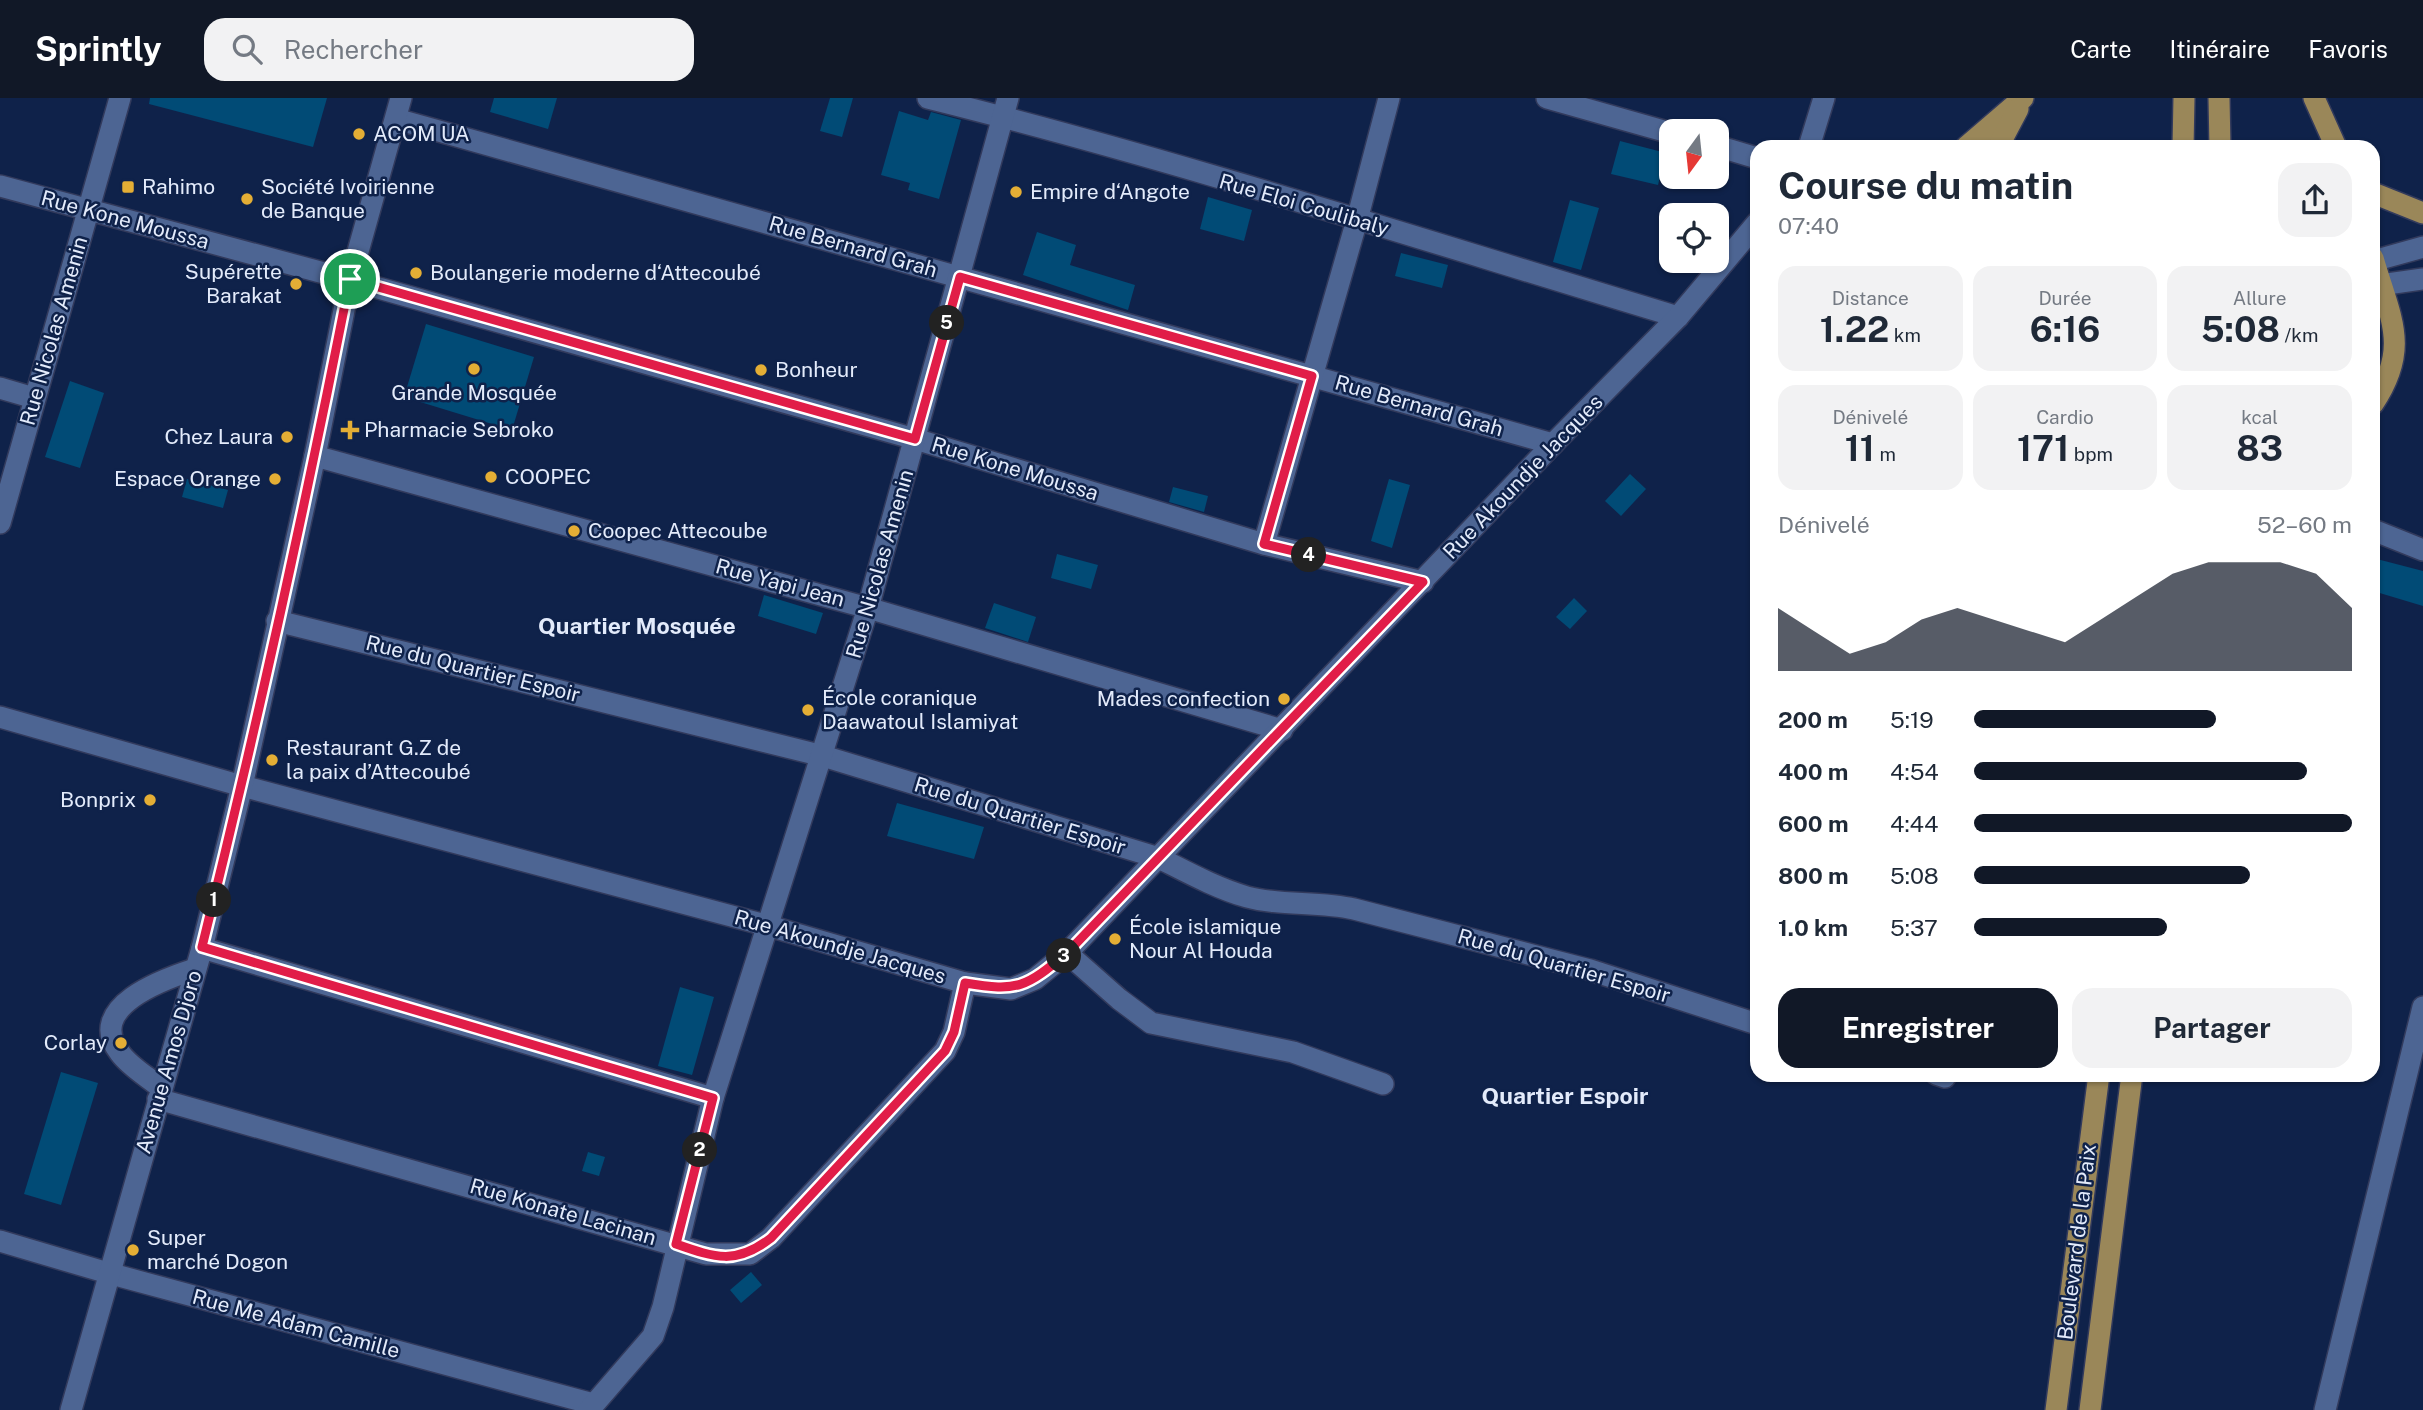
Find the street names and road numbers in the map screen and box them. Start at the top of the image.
street label: Rue Eloi Coulibaly [1216,168,1392,241]
street label: Rue Kone Moussa [38,185,212,254]
street label: Rue Bernard Grah [766,211,940,282]
street label: Rue Nicolas Amenin [15,234,92,428]
street label: Rue Bernard Grah [1332,370,1506,441]
street label: Rue Akoundje Jacques [1438,389,1608,564]
street label: Rue Kone Moussa [929,431,1102,506]
street label: Rue Nicolas Amenin [841,467,918,661]
street label: Rue Yapi Jean [713,553,847,612]
street label: Rue du Quartier Espoir [363,630,583,707]
street label: Rue du Quartier Espoir [911,771,1129,860]
street label: Rue Akoundje Jacques [732,904,949,989]
street label: Rue du Quartier Espoir [1455,923,1673,1008]
street label: Avenue Amos Djoro [130,967,207,1156]
street label: Boulevard de la Paix [2052,1142,2101,1341]
street label: Rue Konate Lacinan [467,1173,659,1250]
street label: Rue Me Adam Camille [190,1284,403,1363]

